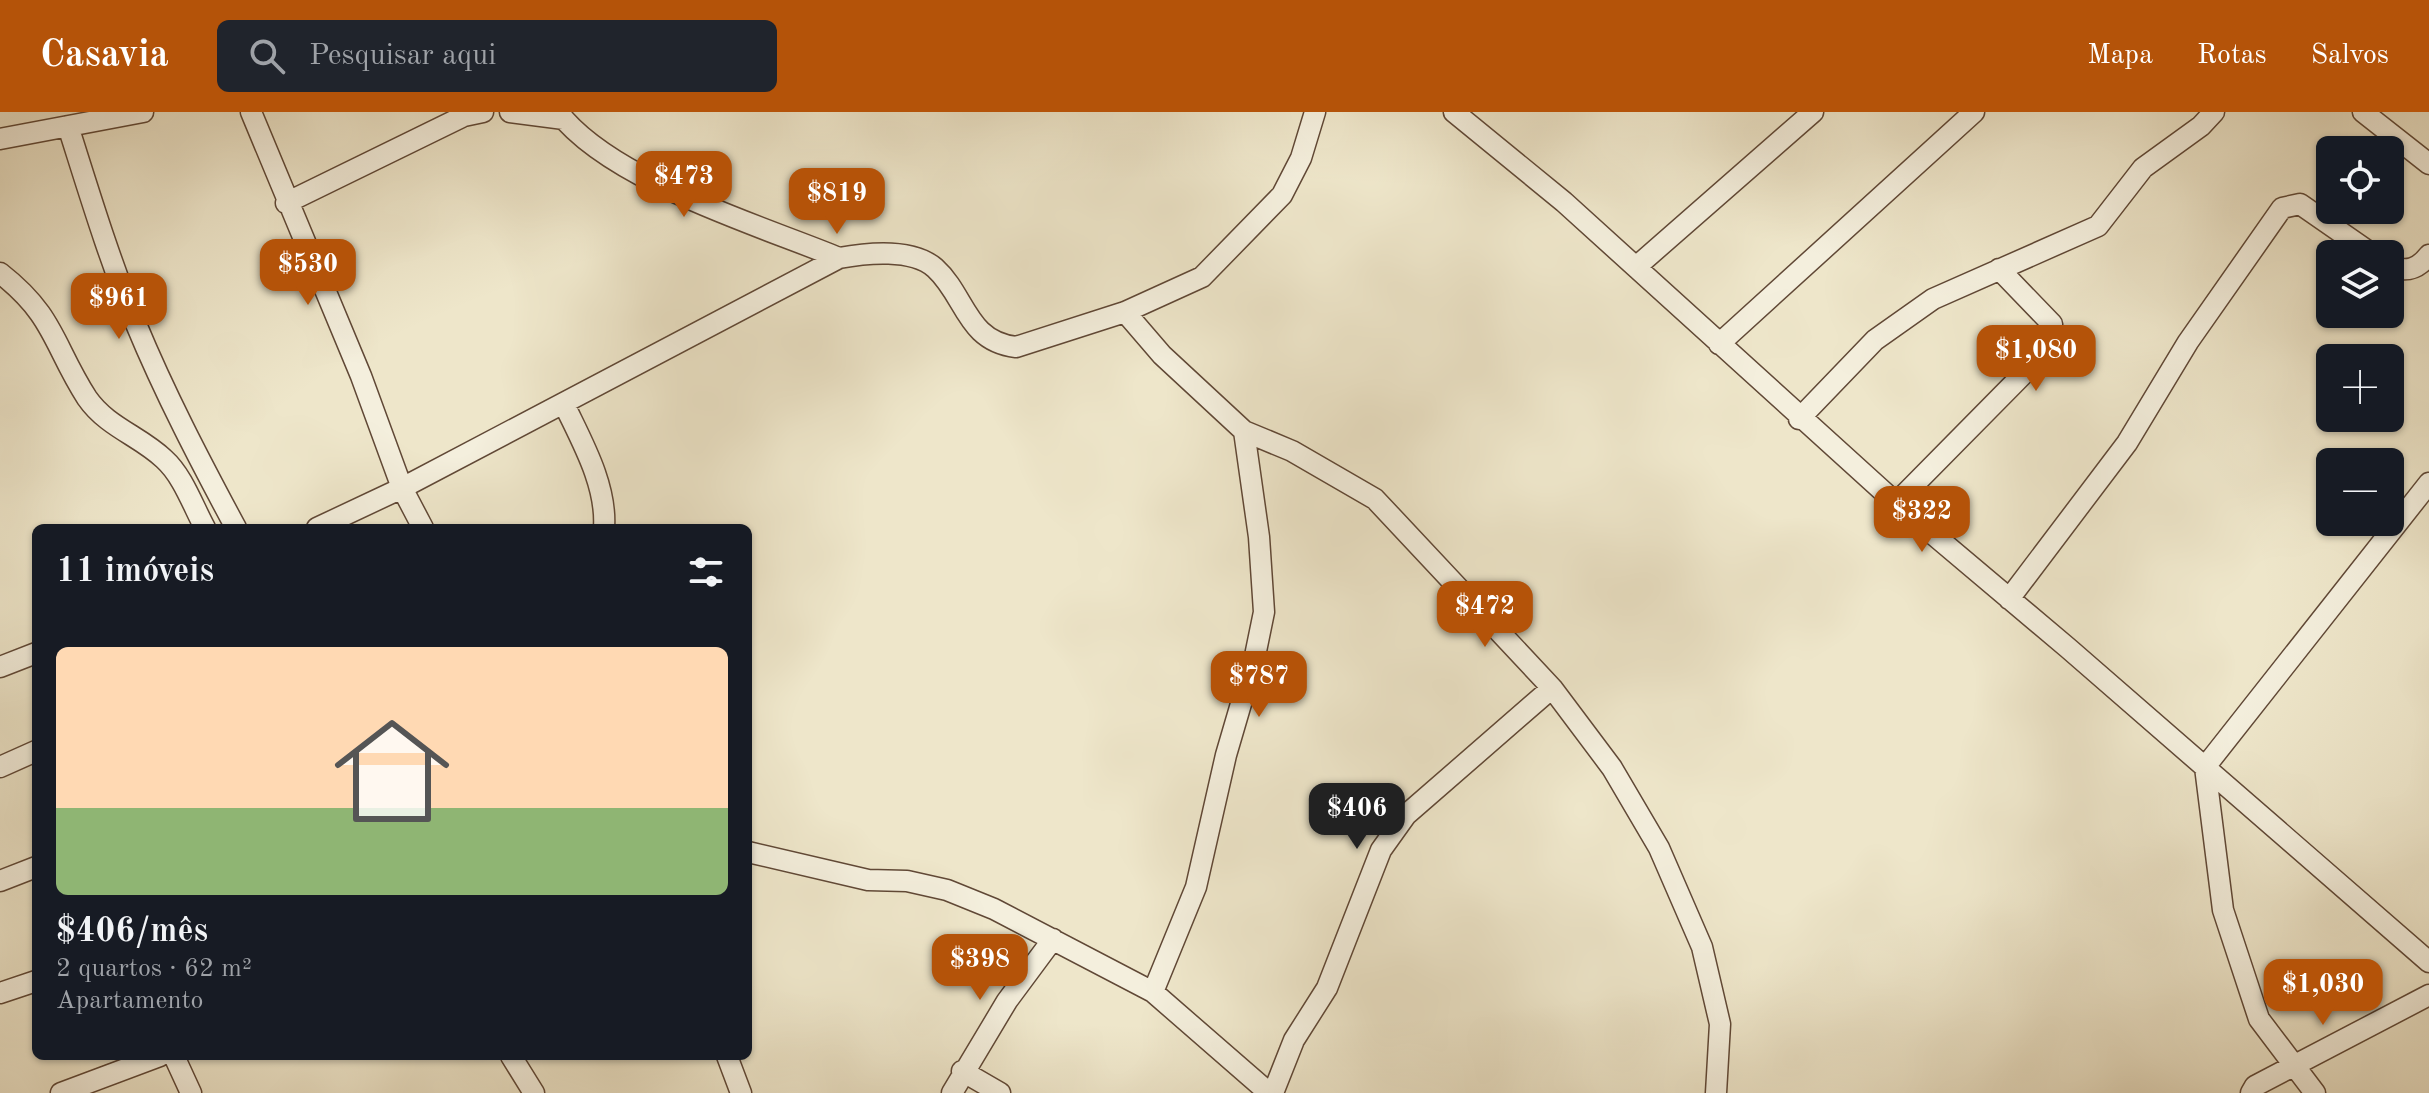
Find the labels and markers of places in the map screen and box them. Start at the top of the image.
pin: $473 [637,151,731,219]
pin: $819 [790,168,884,236]
pin: $530 [261,239,355,307]
pin: $961 [72,273,166,341]
pin: $1,080 [1971,325,2101,393]
pin: $322 [1875,486,1969,554]
pin: $472 [1438,581,1532,649]
pin: $787 [1212,651,1306,719]
pin: $406 [1310,783,1404,851]
pin: $398 [933,934,1027,1002]
pin: $1,030 [2258,959,2388,1027]

